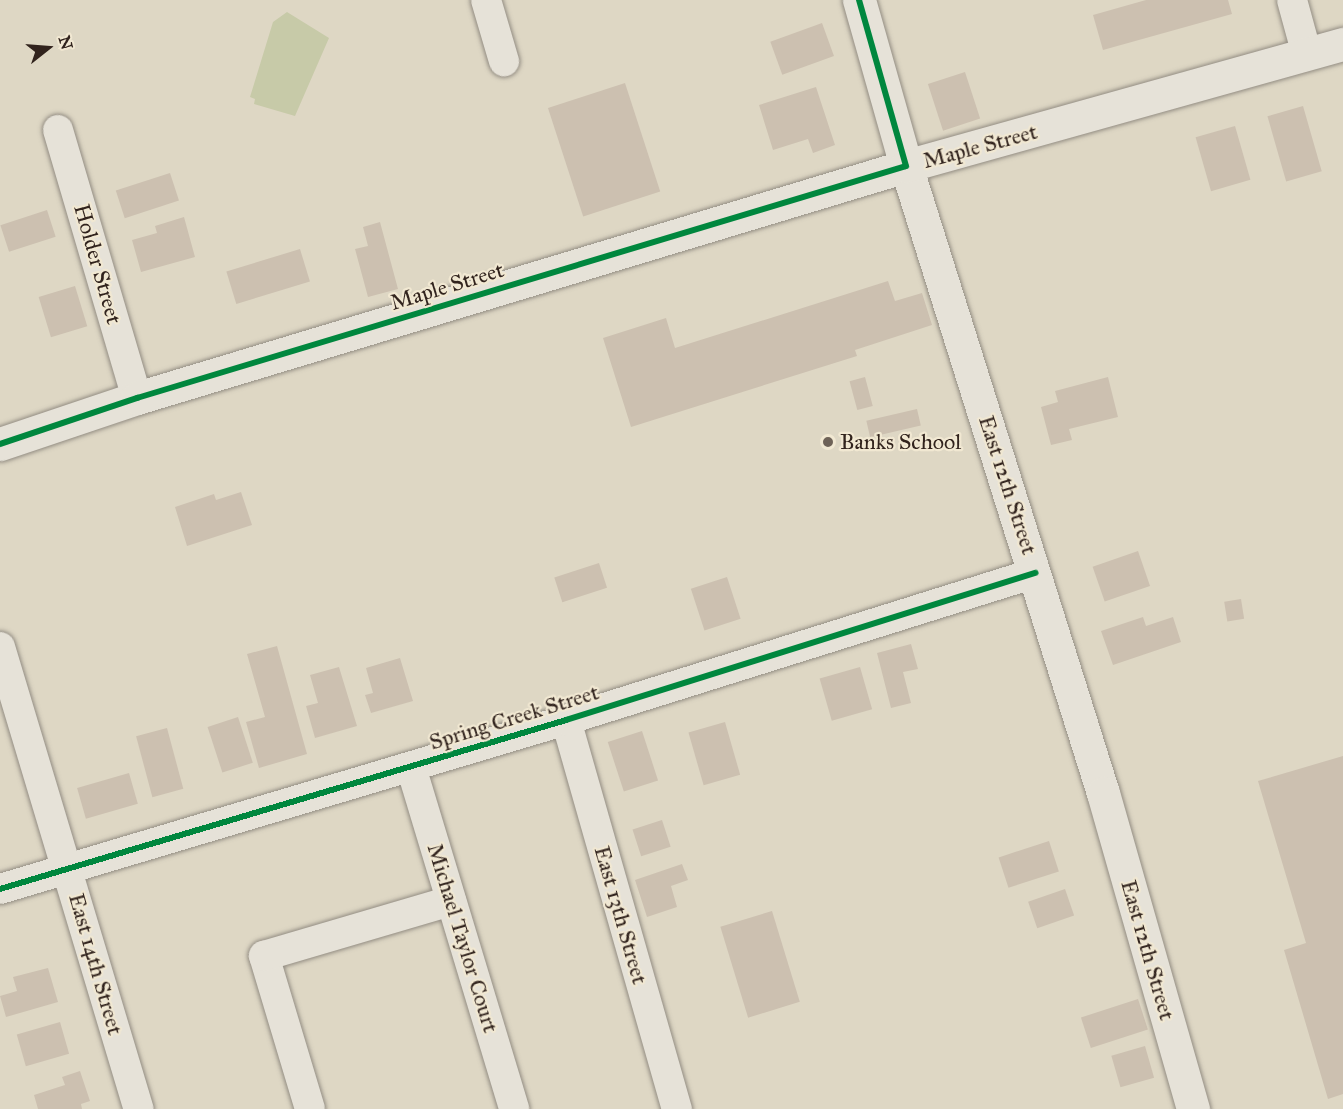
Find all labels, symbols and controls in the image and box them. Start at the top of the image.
north arrow [18,18,78,78]
text: N [55,33,77,52]
street label: Maple Street [920,118,1040,174]
street label: Holder Street [68,201,128,327]
street label: Maple Street [387,256,507,316]
street label: East 12th Street [973,412,1043,558]
place label: Banks School [840,429,961,455]
marker: Banks School [821,435,835,449]
street label: Spring Creek Street [426,679,602,755]
street label: Michael Taylor Court [422,840,504,1036]
street label: East 13th Street [589,843,653,987]
street label: East 12th Street [1115,877,1181,1023]
street label: East 14th Street [63,890,129,1038]

